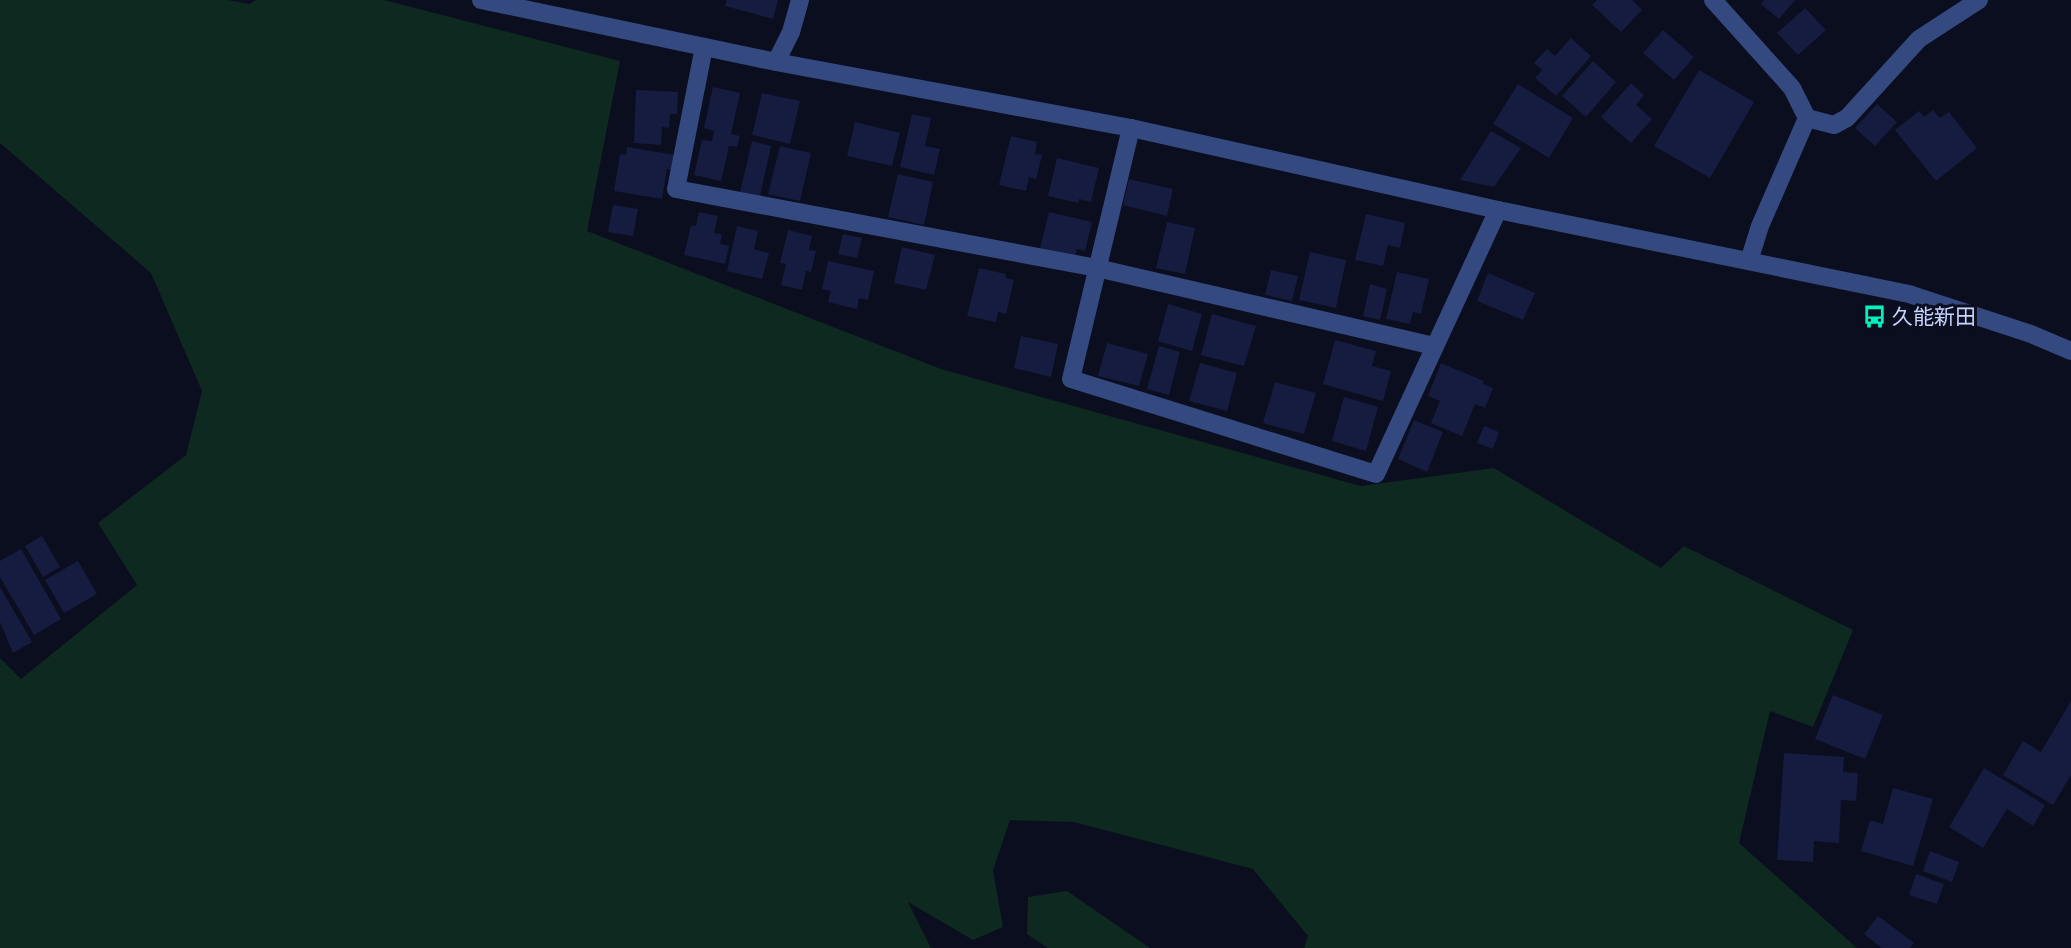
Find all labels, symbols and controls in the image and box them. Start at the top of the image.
bus stop icon: 久能新田 [1861,303,1887,329]
place label: 久能新田 [1892,303,1976,330]

